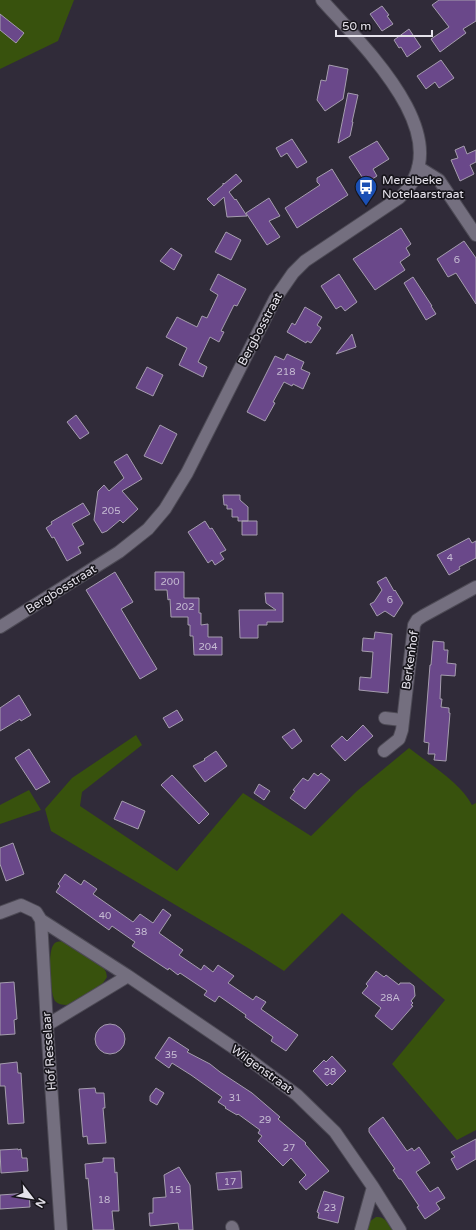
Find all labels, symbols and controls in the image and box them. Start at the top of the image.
scale bar [336,12,432,38]
text: 50 m [342,19,371,33]
place label: Merelbeke Notelaarstraat [382,173,464,201]
bus stop icon: Merelbeke Notelaarstraat [353,174,379,207]
house number: 6 [454,254,460,266]
street label: Bergbosstraat [235,290,285,368]
house number: 218 [277,366,295,378]
house number: 205 [102,505,120,517]
house number: 4 [447,552,453,564]
street label: Bergbosstraat [23,562,99,616]
house number: 200 [161,576,179,588]
house number: 6 [387,594,393,606]
house number: 202 [176,601,194,613]
street label: Berkenhof [399,629,421,690]
house number: 204 [199,641,217,653]
house number: 40 [99,910,111,922]
house number: 38 [135,926,147,938]
house number: 28A [380,992,400,1004]
street label: Hof Resselaar [39,1011,59,1091]
street label: Wilgenstraat [229,1042,296,1096]
house number: 35 [165,1049,177,1061]
house number: 28 [324,1066,336,1078]
house number: 31 [229,1092,241,1104]
house number: 29 [259,1114,271,1126]
house number: 27 [283,1142,295,1154]
house number: 17 [224,1176,236,1188]
north arrow [12,1178,52,1218]
house number: 15 [169,1184,181,1196]
house number: 18 [98,1194,110,1206]
text: N [32,1196,48,1210]
house number: 23 [324,1202,336,1214]

